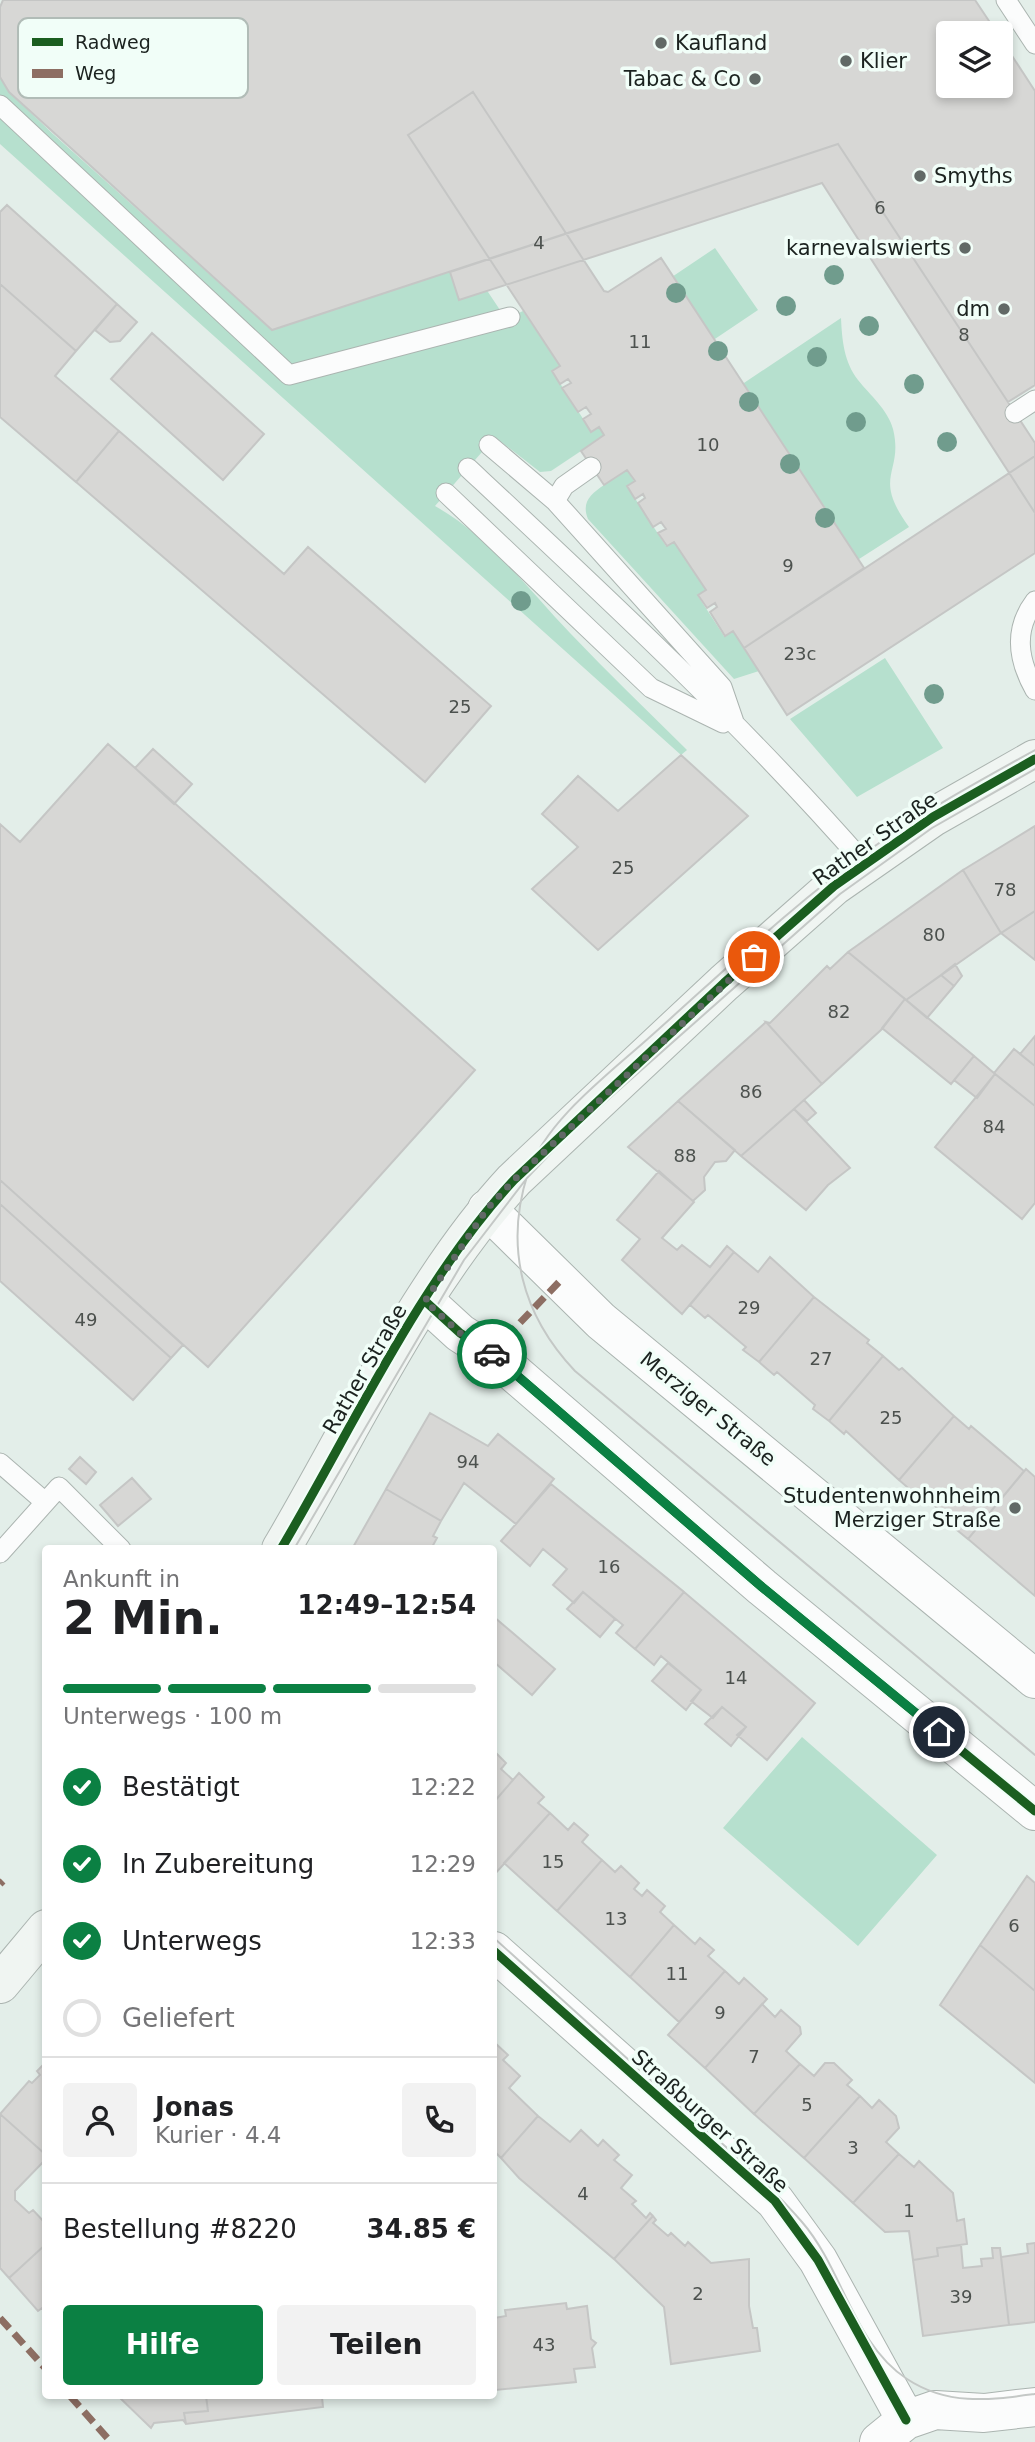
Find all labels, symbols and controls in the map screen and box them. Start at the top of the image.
legend [18,18,248,98]
map controls [936,21,1013,98]
button: layers [936,21,1013,98]
text: Radweg [75,31,151,53]
place label: Kaufland [675,31,767,55]
marker: Kaufland [653,35,669,51]
place label: Klier [860,49,907,73]
marker: Klier [838,53,854,69]
text: Weg [75,62,116,84]
place label: Tabac & Co [623,67,741,91]
marker: Tabac & Co [747,71,763,87]
place label: Smyths [934,164,1013,188]
marker: Smyths [912,168,928,184]
house number: 6 [874,197,886,218]
house number: 4 [533,232,545,253]
place label: karnevalswierts [786,236,951,260]
marker: karnevalswierts [957,240,973,256]
place label: dm [956,297,990,321]
marker: dm [996,301,1012,317]
house number: 8 [958,324,970,345]
house number: 11 [629,331,651,352]
house number: 10 [697,434,719,455]
house number: 9 [782,555,794,576]
house number: 23c [784,643,816,664]
house number: 25 [449,696,471,717]
street label: Rather Straße [808,787,942,891]
house number: 25 [612,857,634,878]
house number: 78 [994,879,1016,900]
house number: 80 [923,924,945,945]
pin [724,927,784,987]
icon: bag [735,938,773,976]
house number: 82 [828,1001,850,1022]
house number: 86 [740,1081,762,1102]
house number: 84 [983,1116,1005,1137]
house number: 88 [674,1145,696,1166]
house number: 29 [738,1297,760,1318]
street label: Rather Straße [318,1300,412,1438]
house number: 49 [75,1309,97,1330]
courier [457,1319,527,1389]
icon: car [473,1335,511,1373]
street label: Merziger Straße [635,1347,781,1471]
house number: 27 [810,1348,832,1369]
house number: 25 [880,1407,902,1428]
house number: 94 [457,1451,479,1472]
place label: Studentenwohnheim Merziger Straße [783,1484,1001,1532]
marker: Studentenwohnheim Merziger Straße [1007,1500,1023,1516]
house number: 16 [598,1556,620,1577]
text: Ankunft in [63,1566,180,1592]
text: 12:49–12:54 [297,1590,476,1620]
text: 2 Min. [63,1591,223,1645]
house number: 14 [725,1667,747,1688]
pin [909,1702,969,1762]
text: Unterwegs · 100 m [63,1703,282,1729]
icon: home [920,1713,958,1751]
icon: check [63,1768,101,1806]
text: Bestätigt [122,1772,240,1802]
text: 12:22 [410,1774,476,1800]
icon: check [63,1845,101,1883]
text: In Zubereitung [122,1849,314,1879]
text: 12:29 [410,1851,476,1877]
house number: 15 [542,1851,564,1872]
house number: 13 [605,1908,627,1929]
house number: 6 [1008,1915,1020,1936]
icon: check [63,1922,101,1960]
text: Unterwegs [122,1926,262,1956]
text: 12:33 [410,1928,476,1954]
house number: 11 [666,1963,688,1984]
house number: 9 [714,2002,726,2023]
text: Geliefert [122,2003,235,2033]
street label: Straßburger Straße [627,2045,793,2197]
house number: 7 [748,2046,760,2067]
button: person [63,2083,137,2157]
button: phone [402,2083,476,2157]
text: Jonas [155,2092,234,2122]
house number: 5 [801,2094,813,2115]
text: Kurier · 4.4 [155,2122,281,2148]
house number: 3 [847,2137,859,2158]
house number: 4 [577,2183,589,2204]
house number: 1 [903,2200,915,2221]
text: Bestellung #8220 [63,2214,297,2244]
text: 34.85 € [367,2214,476,2244]
house number: 2 [692,2283,704,2304]
house number: 39 [950,2286,972,2307]
button: Hilfe [63,2305,263,2385]
button: Teilen [277,2305,476,2385]
house number: 43 [533,2334,555,2355]

